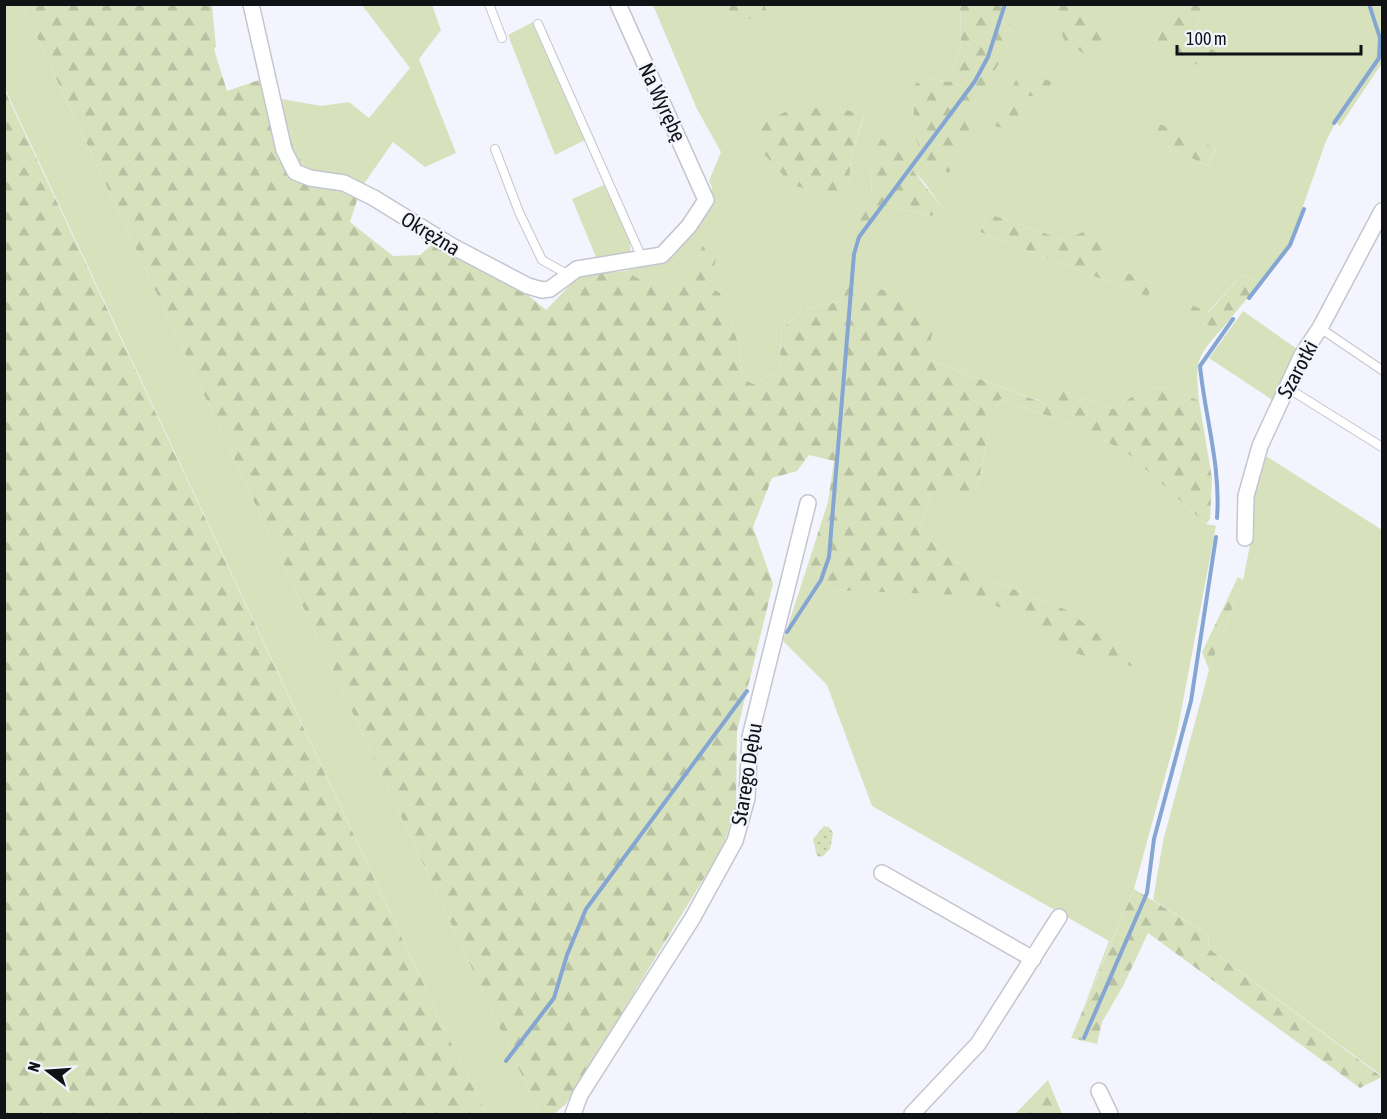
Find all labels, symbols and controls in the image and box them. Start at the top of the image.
scale bar [1177,18,1362,56]
text: 100 m [1186,28,1227,49]
street label: Na Wyrębę [634,59,692,145]
street label: Okrężna [397,206,465,260]
street label: Szarotki [1272,336,1322,402]
street label: Starego Dębu [726,721,766,827]
north arrow [18,1041,78,1101]
text: N [24,1059,44,1074]

